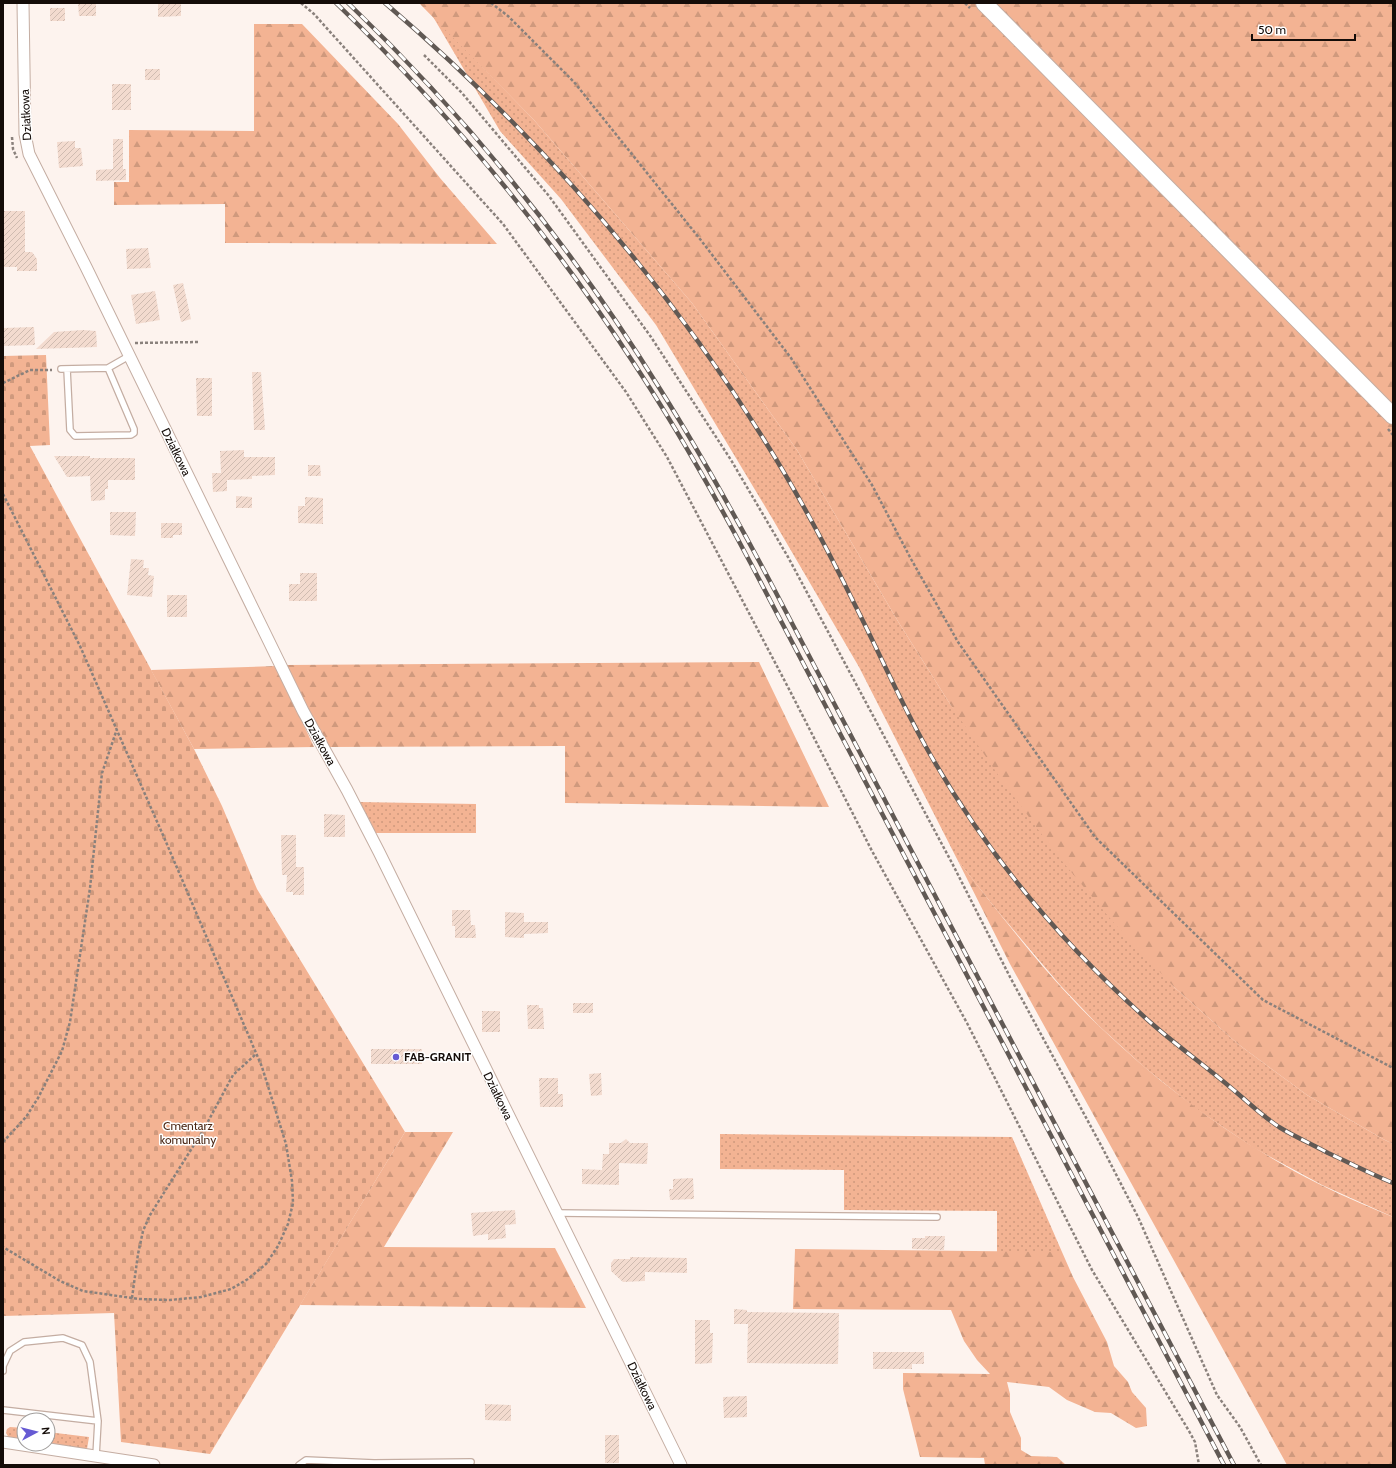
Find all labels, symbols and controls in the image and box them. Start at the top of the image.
scale bar [1252,16,1355,42]
text: 50 m [1258,22,1286,37]
street label: Działkowa [17,89,34,141]
street label: Działkowa [158,425,195,478]
street label: Działkowa [301,716,340,768]
place label: FAB-GRANIT [404,1049,472,1064]
marker: FAB-GRANIT [391,1052,401,1062]
street label: Działkowa [480,1069,517,1122]
park label: Cmentarz komunalny [160,1118,216,1147]
street label: Działkowa [624,1359,661,1412]
north arrow [16,1412,56,1452]
text: N [39,1426,53,1435]

